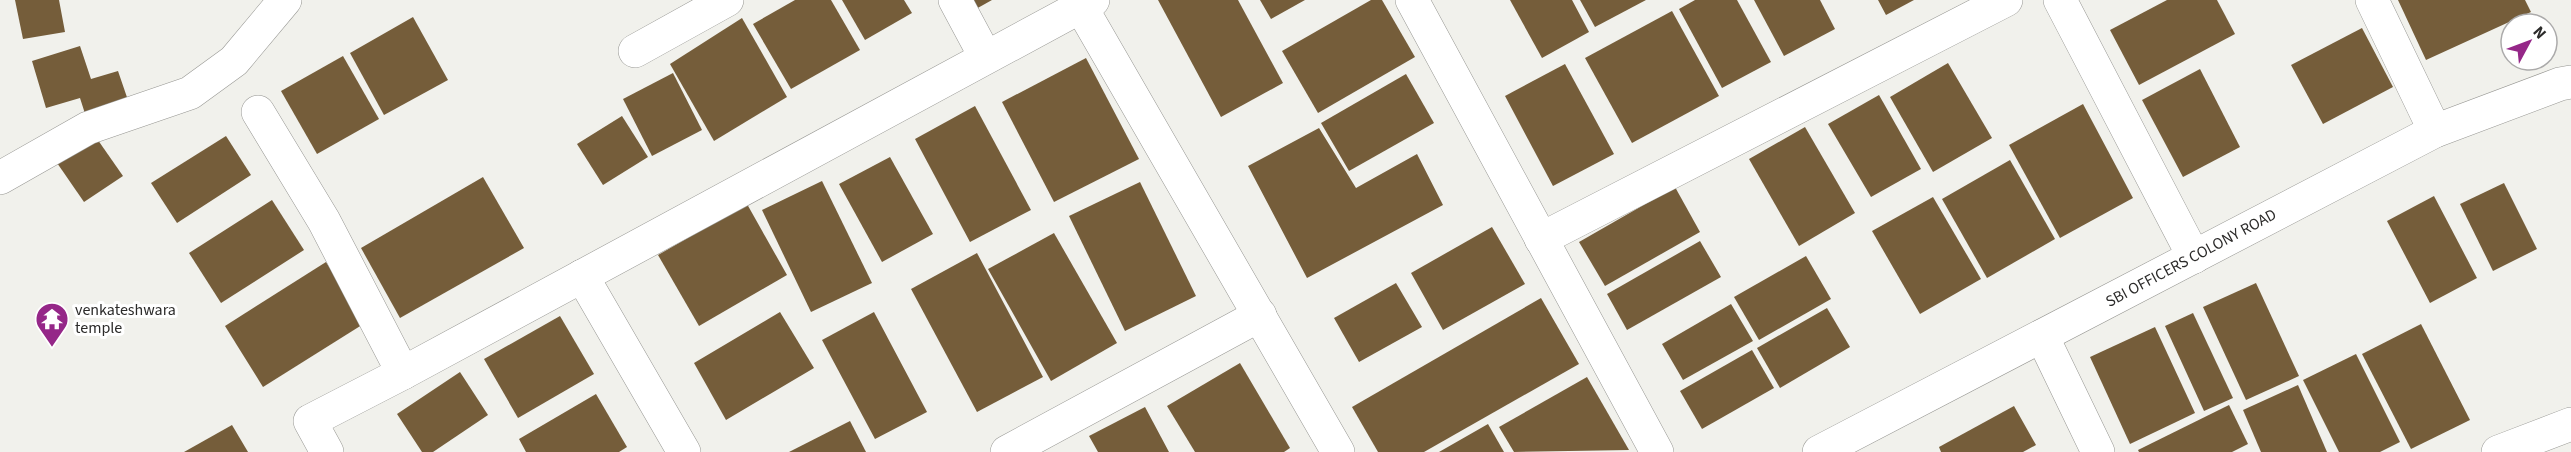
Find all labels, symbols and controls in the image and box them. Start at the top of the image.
north arrow [2499,12,2559,72]
text: N [2528,22,2551,44]
street label: SBI OFFICERS COLONY ROAD [2102,203,2281,312]
place label: venkateshwara temple [75,299,176,339]
temple icon: venkateshwara temple [34,301,70,348]

